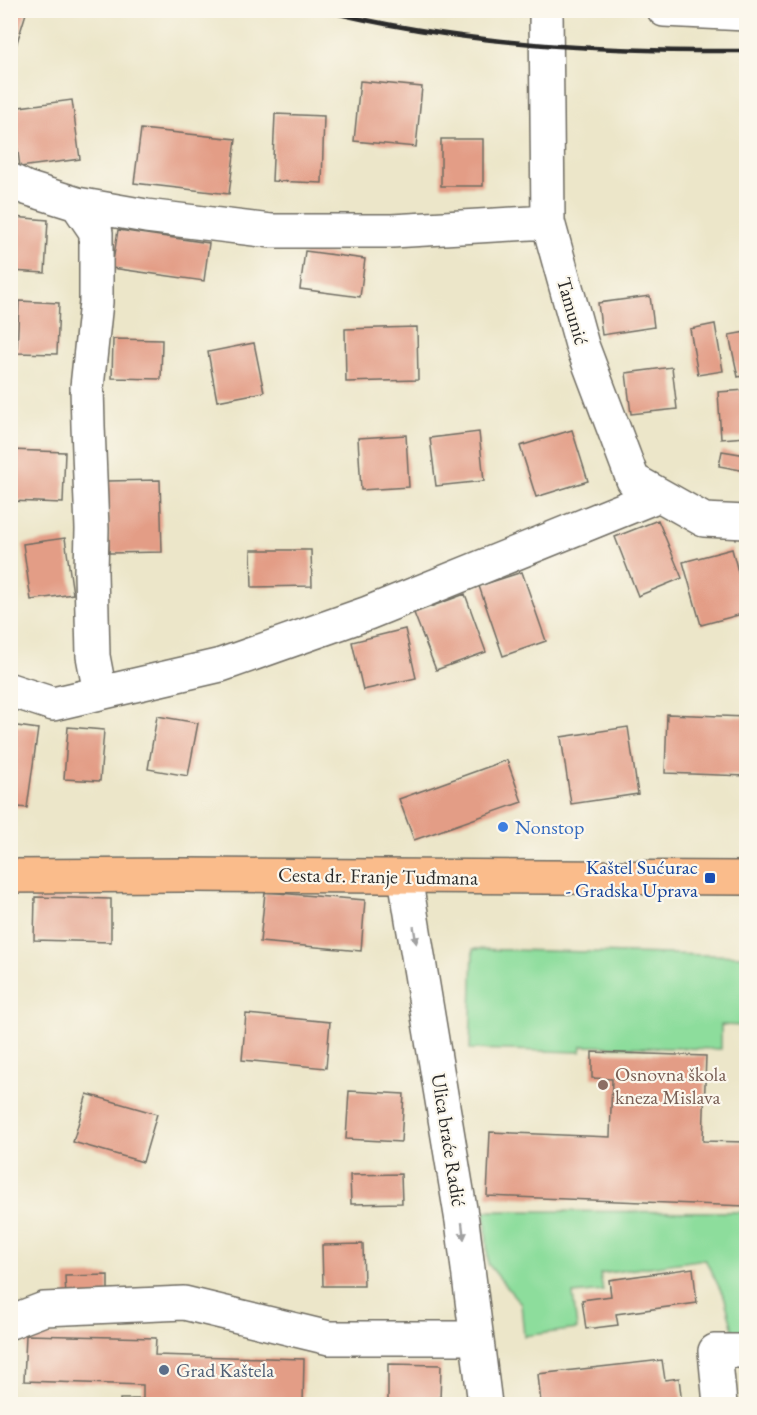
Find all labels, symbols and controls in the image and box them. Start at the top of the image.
street label: Tamunić [551,274,595,348]
place label: Nonstop [515,814,584,840]
marker: Nonstop [496,820,510,834]
place label: Kaštel Sućurac - Gradska Uprava [566,854,698,903]
street label: Cesta dr. Franje Tuđmana [278,861,478,891]
marker: Kaštel Sućurac - Gradska Uprava [703,871,717,885]
one-way arrow [411,925,420,944]
place label: Osnovna škola kneza Mislava [615,1061,726,1110]
street label: Ulica braće Radić [426,1072,472,1208]
marker: Osnovna škola kneza Mislava [596,1078,610,1092]
one-way arrow [458,1221,468,1240]
place label: Grad Kaštela [176,1357,274,1383]
marker: Grad Kaštela [157,1363,171,1377]

